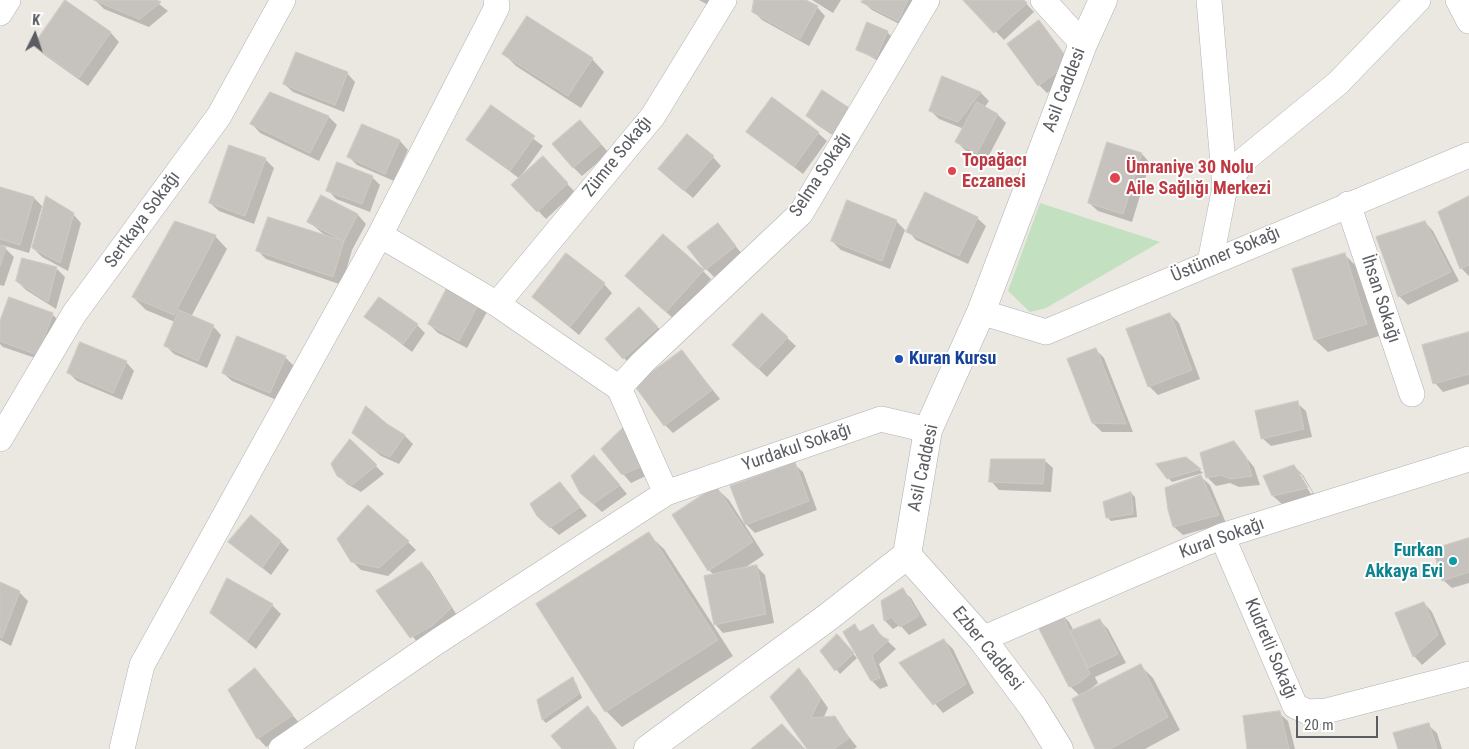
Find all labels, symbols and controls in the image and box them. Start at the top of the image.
north arrow [10,10,60,60]
text: K [32,12,40,28]
street label: Asil Caddesi [1039,45,1091,135]
street label: Zümre Sokağı [579,112,657,202]
street label: Selma Sokağı [786,129,856,221]
place label: Topağacı Eczanesi [962,150,1027,192]
place label: Ümraniye 30 Nolu Aile Sağlığı Merkezi [1126,157,1271,200]
marker: Topağacı Eczanesi [946,165,958,177]
street label: Sertkaya Sokağı [101,168,185,272]
marker: Ümraniye 30 Nolu Aile Sağlığı Merkezi [1108,171,1122,185]
street label: Üstünner Sokağı [1168,222,1284,288]
street label: İhsan Sokağı [1356,252,1404,346]
place label: Kuran Kursu [909,348,996,370]
marker: Kuran Kursu [893,353,905,365]
street label: Yurdakul Sokağı [740,419,854,477]
street label: Asil Caddesi [904,422,944,514]
street label: Kural Sokağı [1177,514,1267,564]
place label: Furkan Akkaya Evi [1365,540,1443,582]
marker: Furkan Akkaya Evi [1447,555,1459,567]
street label: Kudretli Sokağı [1239,596,1301,702]
street label: Ezber Caddesi [947,603,1027,695]
scale bar [1299,706,1382,738]
text: 20 m [1304,716,1334,734]

